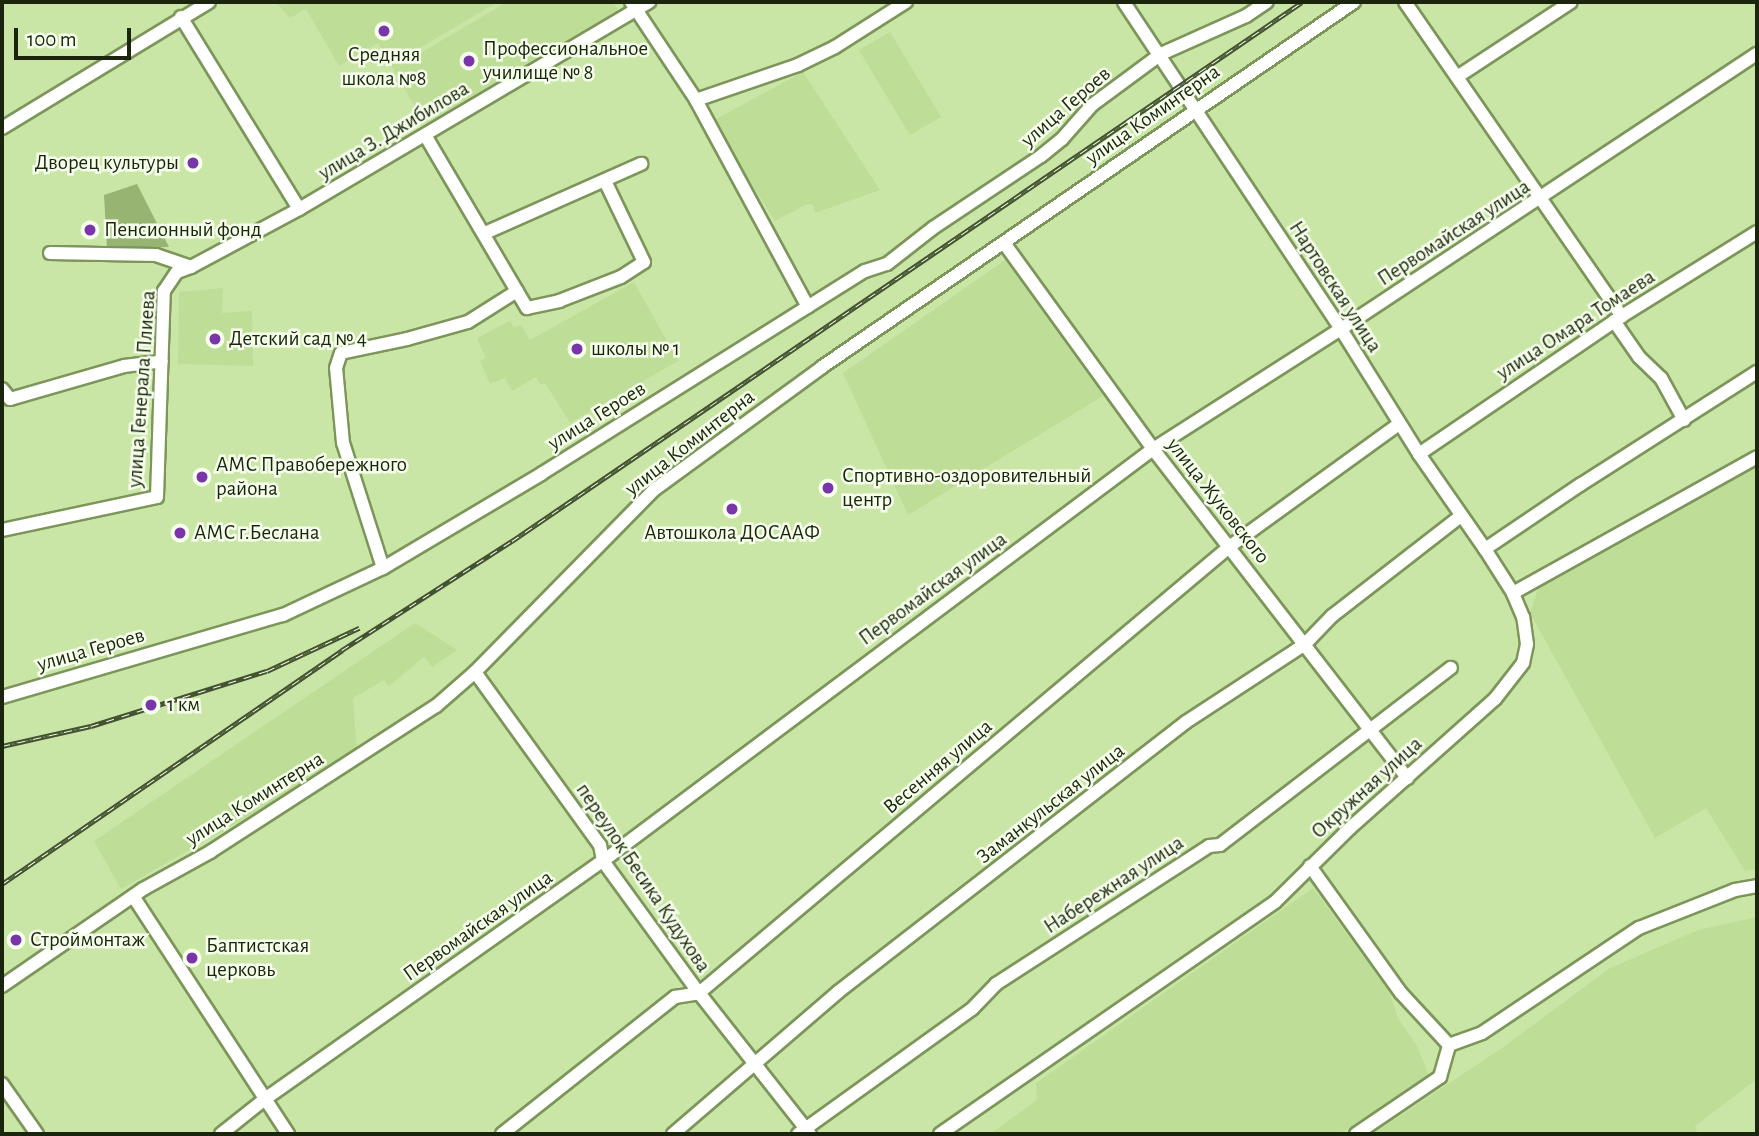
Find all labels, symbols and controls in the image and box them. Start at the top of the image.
scale bar [18,14,135,58]
marker: Средняя школа №8 [376,23,392,39]
text: 100 m [27,29,77,50]
place label: Профессиональное училище № 8 [483,36,648,86]
place label: Средняя школа №8 [341,42,427,92]
marker: Профессиональное училище № 8 [461,53,477,69]
street label: улица Коминтерна [1081,59,1225,171]
street label: улица Героев [1016,61,1116,153]
street label: улица З. Джибилова [314,76,474,186]
place label: Дворец культуры [35,150,179,176]
marker: Дворец культуры [185,155,201,171]
street label: Первомайская улица [1373,174,1535,292]
street label: Нартовская улица [1283,216,1387,358]
place label: Пенсионный фонд [104,217,262,243]
marker: Пенсионный фонд [82,222,98,238]
street label: улица Омара Томаева [1492,264,1660,386]
street label: улица Генерала Плиева [123,290,161,488]
place label: Детский сад № 4 [229,326,367,352]
marker: Детский сад № 4 [207,331,223,347]
place label: школы № 1 [591,336,680,362]
marker: школы № 1 [569,341,585,357]
street label: улица Героев [544,376,650,456]
street label: улица Коминтерна [620,384,760,502]
street label: улица Жуковского [1161,433,1275,569]
place label: АМС Правобережного района [216,452,407,502]
place label: Спортивно-оздоровительный центр [842,463,1091,513]
marker: АМС Правобережного района [194,469,210,485]
marker: Спортивно-оздоровительный центр [820,480,836,496]
marker: Автошкола ДОСААФ [724,501,740,517]
place label: АМС г.Беслана [194,520,320,546]
place label: Автошкола ДОСААФ [644,520,820,546]
marker: АМС г.Беслана [172,525,188,541]
street label: Первомайская улица [854,527,1012,651]
street label: улица Героев [34,623,148,677]
place label: 1 км [167,692,200,718]
marker: 1 км [141,695,161,715]
street label: Весенняя улица [878,714,998,820]
street label: Окружная улица [1306,732,1428,844]
street label: Заманкульская улица [972,739,1130,869]
street label: улица Коминтерна [181,746,329,852]
street label: переулок Бесика Кудухова [570,778,716,978]
street label: Набережная улица [1039,830,1189,940]
street label: Первомайская улица [398,865,558,987]
place label: Строймонтаж [30,927,145,953]
marker: Строймонтаж [8,932,24,948]
place label: Баптистская церковь [206,933,309,983]
marker: Баптистская церковь [184,950,200,966]

